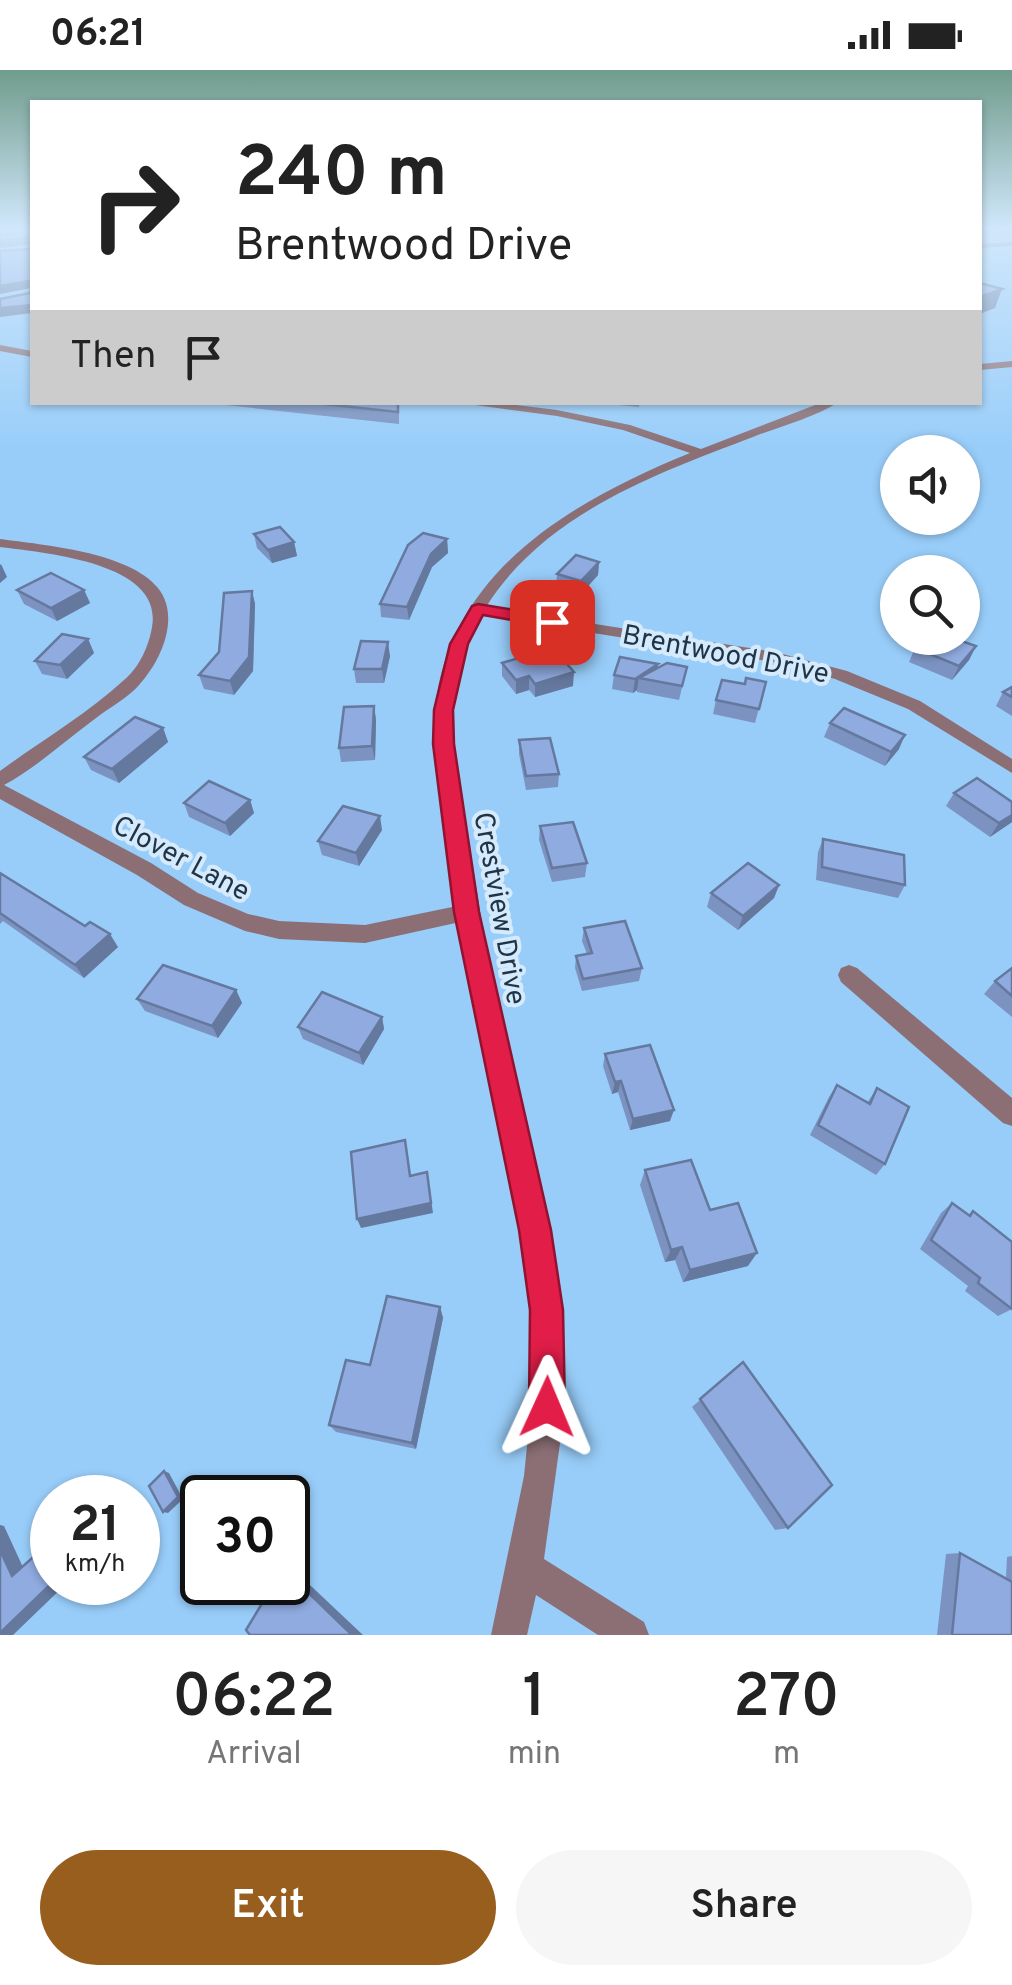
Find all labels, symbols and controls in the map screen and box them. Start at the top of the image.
text: 06:21 [50,11,146,60]
text: 240 m [235,132,448,221]
icon: right [70,140,200,270]
text: Brentwood Drive [235,219,572,276]
icon: arrive [176,330,231,385]
text: Then [70,333,156,382]
map controls [880,435,980,655]
button: sound [880,435,980,535]
button: search [880,555,980,655]
pin [510,580,595,665]
icon: arrive [525,595,580,650]
street label: Brentwood Drive [619,618,832,694]
street label: Clover Lane [106,809,255,911]
street label: Crestview Drive [463,809,533,1008]
position arrow [495,1355,599,1459]
speed limit sign: 30 [180,1475,310,1605]
text: 21 [70,1496,120,1559]
text: km/h [65,1549,125,1581]
text: 06:22 [172,1662,335,1738]
text: 1 [523,1662,546,1738]
text: 270 [733,1662,840,1738]
text: Arrival [206,1735,302,1775]
text: min [508,1735,561,1775]
text: m [773,1735,800,1775]
button: Exit [40,1850,496,1965]
button: Share [516,1850,972,1965]

